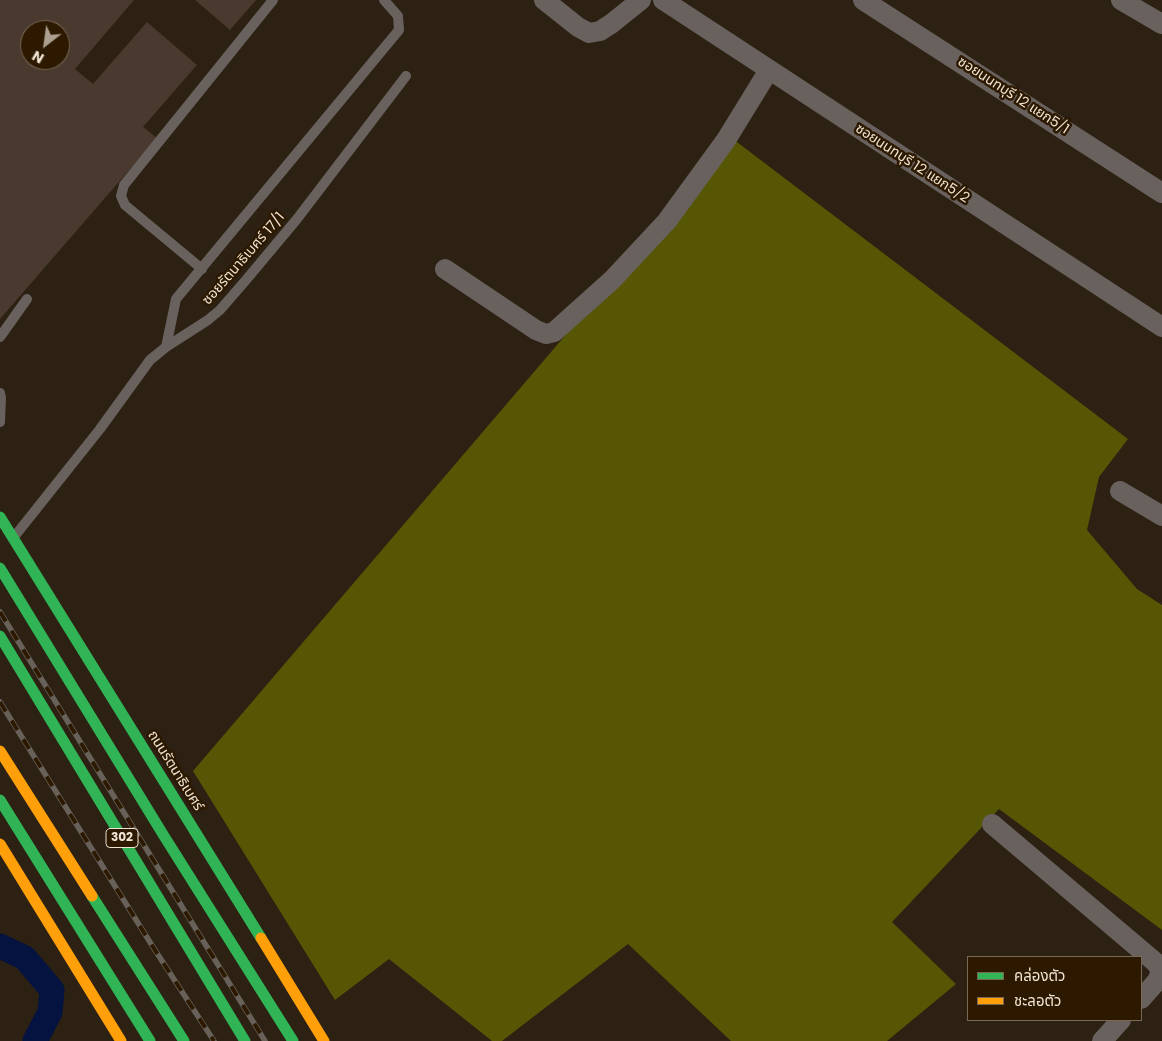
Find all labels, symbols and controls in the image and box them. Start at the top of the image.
north arrow [20,20,70,70]
text: N [28,46,48,68]
street label: ซอยนนทบุรี 12 แยก5/1 [954,54,1072,138]
street label: ซอยนนทบุรี 12 แยก5/2 [852,121,972,207]
street label: ซอยรัตนาธิเบศร์ 17/1 [199,209,289,309]
street label: ถนนรัตนาธิเบศร์ [144,728,206,814]
road number: 302 [106,828,138,848]
legend [967,956,1142,1021]
text: คล่องตัว [1014,965,1065,986]
text: ชะลอตัว [1014,990,1061,1011]

